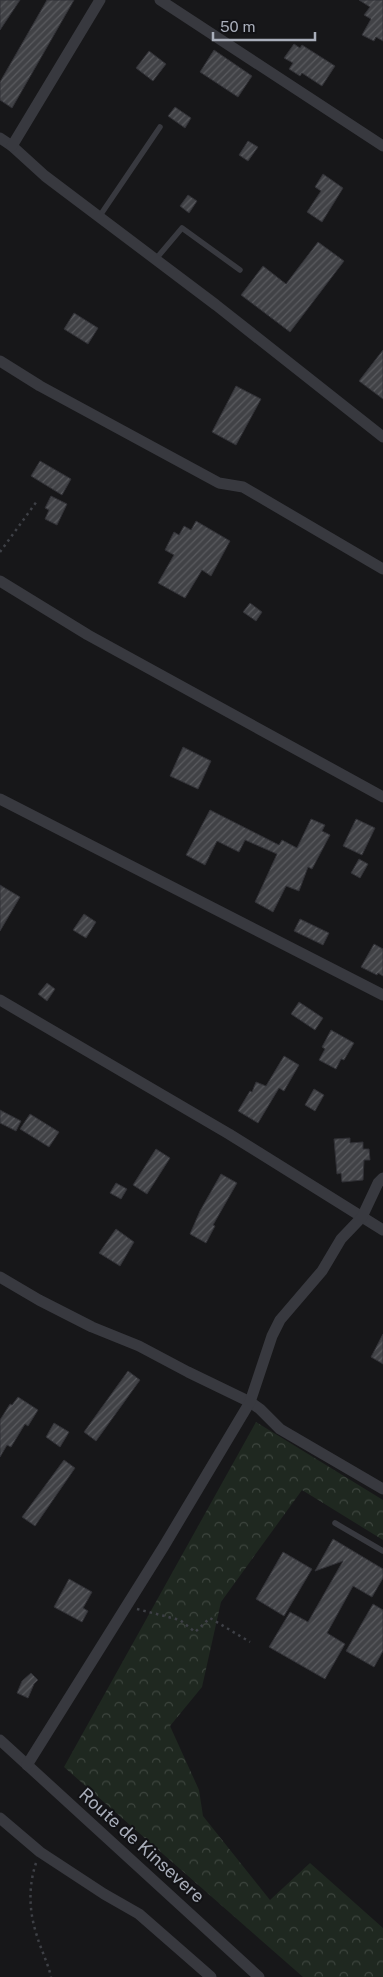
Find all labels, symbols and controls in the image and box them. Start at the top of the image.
scale bar [213,10,316,42]
text: 50 m [220,18,255,35]
street label: Route de Kinsevere [75,1783,209,1907]

